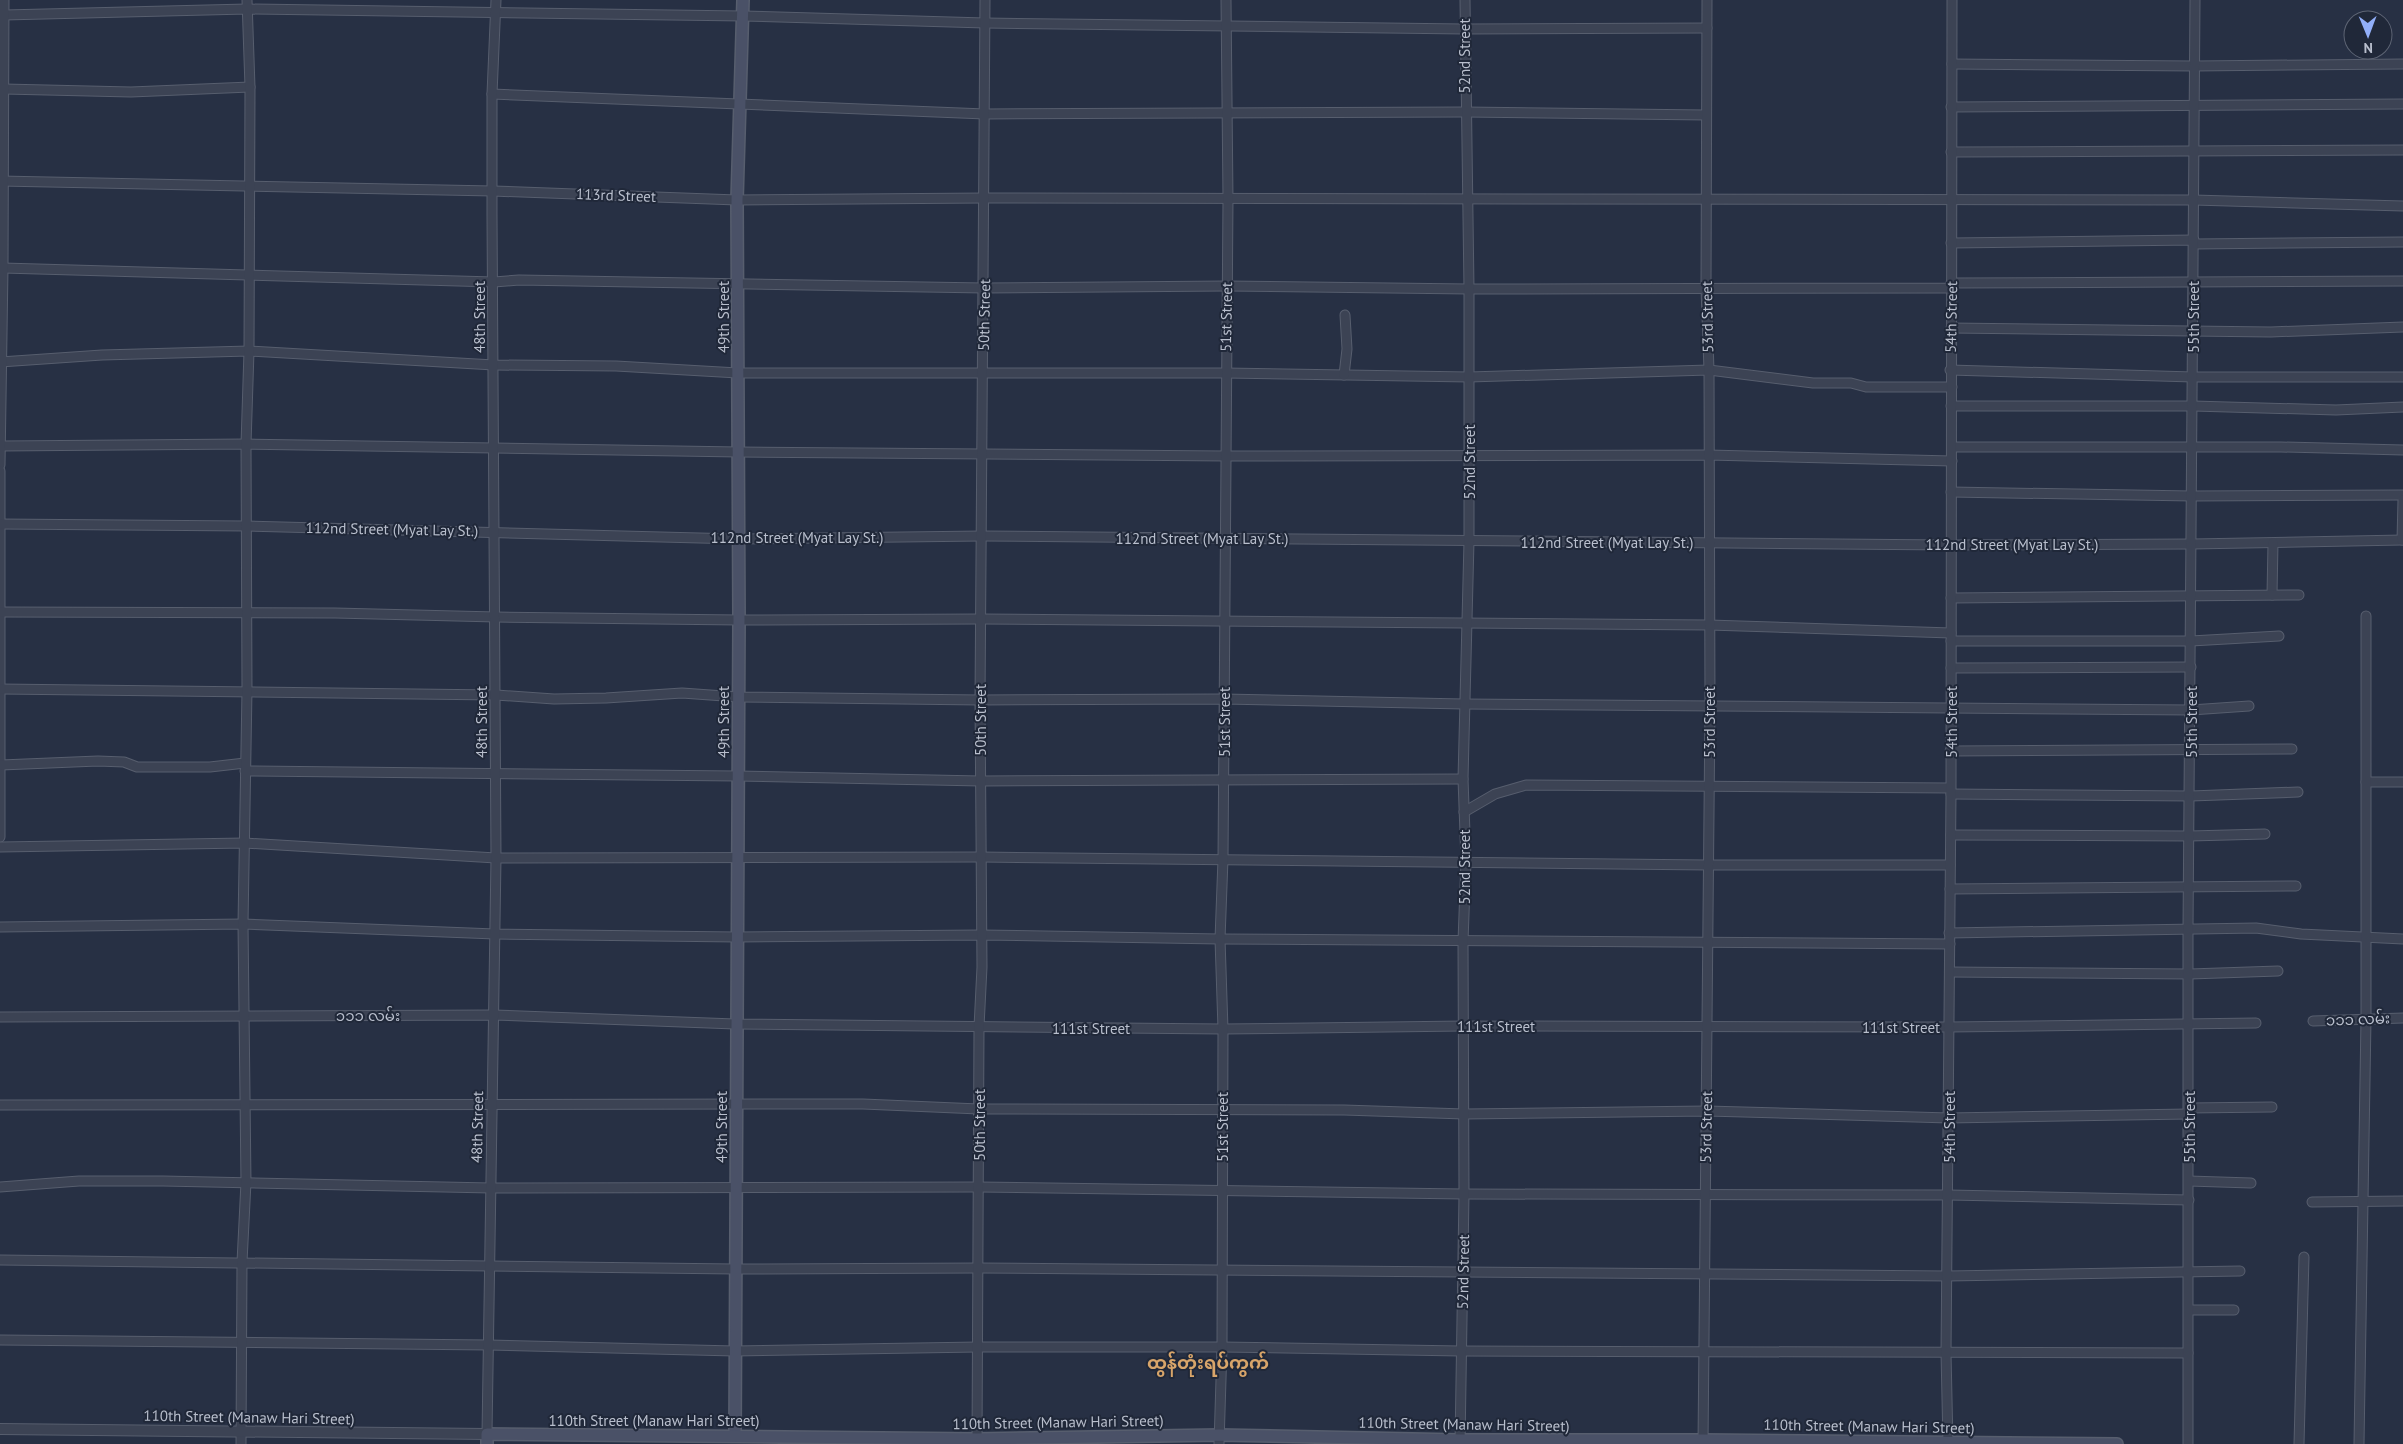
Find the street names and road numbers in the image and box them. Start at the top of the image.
street label: 52nd Street [1455,19,1474,93]
street label: 113rd Street [576,184,656,206]
street label: 50th Street [974,279,994,351]
street label: 48th Street [470,281,489,353]
street label: 49th Street [714,281,733,353]
street label: 53rd Street [1697,281,1717,353]
street label: 54th Street [1941,281,1961,353]
street label: 55th Street [2184,281,2203,353]
street label: 51st Street [1216,282,1236,352]
street label: 52nd Street [1460,425,1479,499]
street label: 112nd Street (Myat Lay St.) [305,518,479,540]
street label: 112nd Street (Myat Lay St.) [711,528,883,547]
street label: 112nd Street (Myat Lay St.) [1116,529,1288,548]
street label: 112nd Street (Myat Lay St.) [1521,533,1693,552]
street label: 112nd Street (Myat Lay St.) [1926,535,2098,554]
street label: 50th Street [971,684,990,756]
street label: 48th Street [472,686,491,758]
street label: 49th Street [714,686,733,758]
street label: 53rd Street [1700,686,1719,758]
street label: 54th Street [1942,686,1961,758]
street label: 55th Street [2182,686,2201,758]
street label: 51st Street [1215,687,1234,757]
street label: 52nd Street [1455,830,1474,904]
street label: ၁၁၁ လမ်း [336,1006,400,1025]
street label: ၁၁၁ လမ်း [2326,1008,2390,1030]
street label: 111st Street [1457,1017,1535,1036]
street label: 111st Street [1862,1018,1940,1037]
street label: 111st Street [1052,1019,1130,1038]
street label: 50th Street [970,1089,989,1161]
street label: 48th Street [467,1091,487,1163]
street label: 49th Street [712,1091,731,1163]
street label: 53rd Street [1696,1091,1716,1163]
street label: 54th Street [1940,1091,1959,1163]
street label: 55th Street [2180,1091,2199,1163]
street label: 51st Street [1213,1092,1232,1162]
street label: 52nd Street [1453,1234,1473,1310]
street label: 110th Street (Manaw Hari Street) [143,1406,355,1428]
street label: 110th Street (Manaw Hari Street) [548,1411,760,1430]
street label: 110th Street (Manaw Hari Street) [952,1411,1164,1433]
street label: 110th Street (Manaw Hari Street) [1358,1413,1570,1435]
street label: 110th Street (Manaw Hari Street) [1763,1415,1975,1437]

